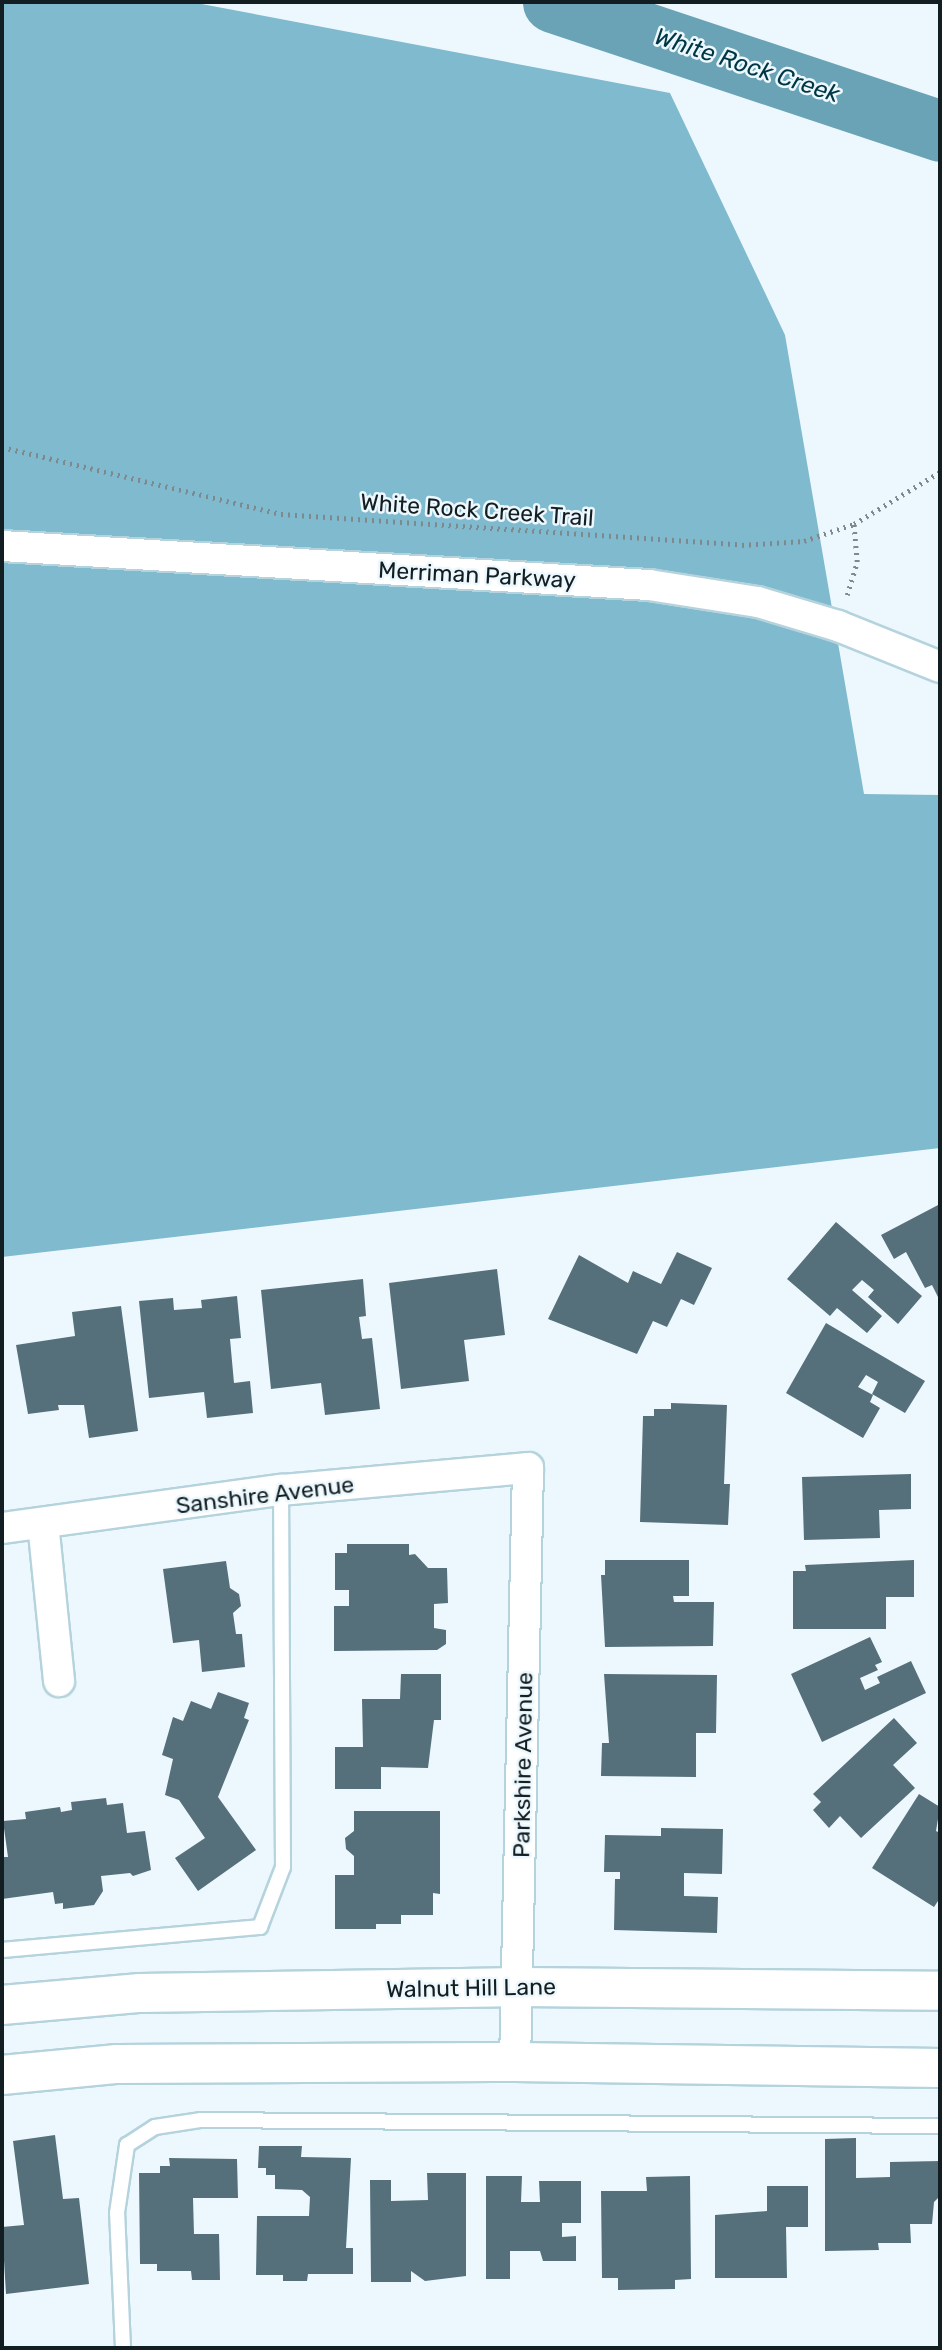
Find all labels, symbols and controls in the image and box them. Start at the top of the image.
water label: White Rock Creek [651,22,843,110]
street label: White Rock Creek Trail [359,488,595,532]
street label: Merriman Parkway [377,556,577,594]
street label: Sanshire Avenue [174,1470,356,1520]
street label: Parkshire Avenue [508,1672,538,1858]
street label: Walnut Hill Lane [386,1973,556,2003]

